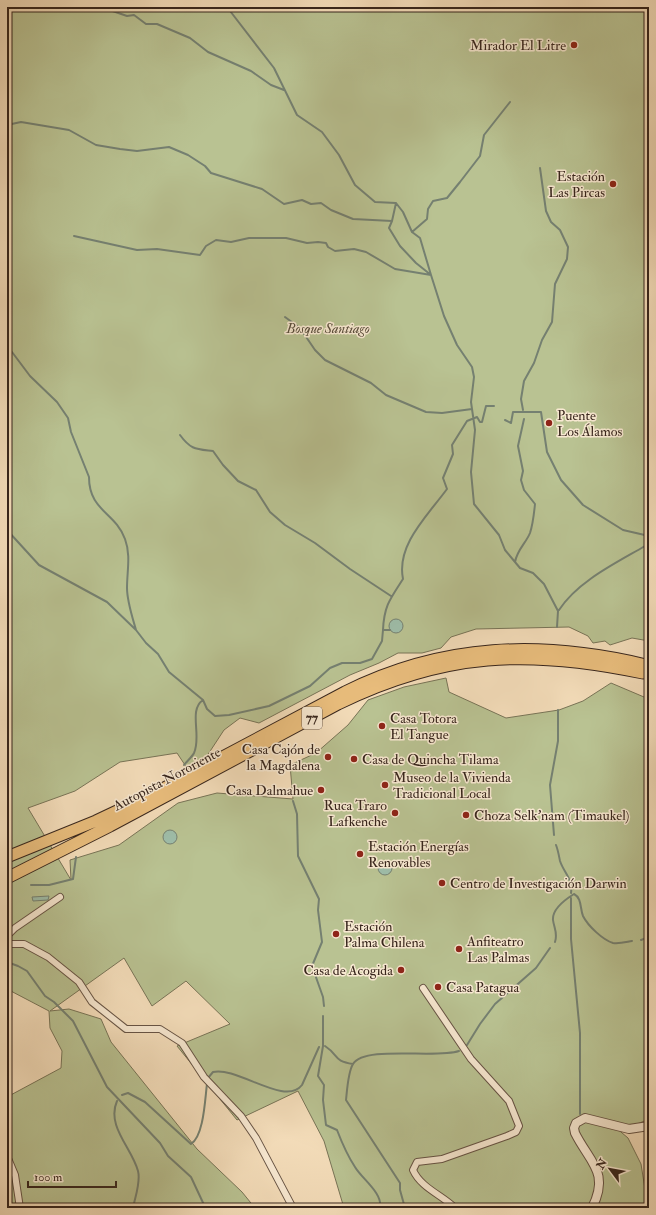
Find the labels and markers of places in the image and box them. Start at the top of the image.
place label: Mirador El Litre [470,37,566,54]
marker: Mirador El Litre [569,40,579,50]
place label: Estación Las Pircas [548,168,605,201]
marker: Estación Las Pircas [608,179,618,189]
place label: Puente Los Álamos [557,407,622,440]
marker: Puente Los Álamos [544,418,554,428]
place label: Casa Totora El Tangue [390,710,457,743]
marker: Casa Totora El Tangue [377,721,387,731]
place label: Casa Cajón de la Magdalena [242,741,320,774]
place label: Casa de Quincha Tilama [362,751,499,768]
marker: Casa Cajón de la Magdalena [323,752,333,762]
marker: Casa de Quincha Tilama [349,754,359,764]
place label: Museo de la Vivienda Tradicional Local [393,769,511,802]
marker: Museo de la Vivienda Tradicional Local [380,780,390,790]
place label: Casa Dalmahue [226,782,313,799]
marker: Casa Dalmahue [316,785,326,795]
place label: Ruca Traro Lafkenche [324,797,387,830]
place label: Choza Selk'nam (Timaukel) [474,807,629,824]
marker: Ruca Traro Lafkenche [390,808,400,818]
marker: Choza Selk'nam (Timaukel) [461,810,471,820]
place label: Estación Energías Renovables [368,838,469,871]
marker: Estación Energías Renovables [355,849,365,859]
place label: Centro de Investigación Darwin [450,875,627,892]
marker: Centro de Investigación Darwin [437,878,447,888]
place label: Estación Palma Chilena [344,918,425,951]
marker: Estación Palma Chilena [331,929,341,939]
place label: Anfiteatro Las Palmas [466,933,529,966]
marker: Anfiteatro Las Palmas [454,944,464,954]
place label: Casa de Acogida [303,962,393,979]
marker: Casa de Acogida [396,965,406,975]
place label: Casa Patagua [446,979,520,996]
marker: Casa Patagua [433,982,443,992]

